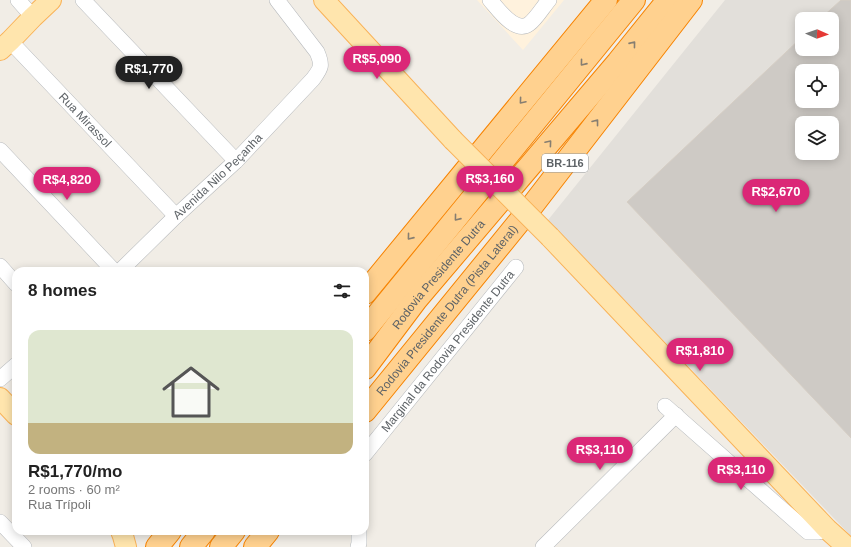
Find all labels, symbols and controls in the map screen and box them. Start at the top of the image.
north arrow [795,12,839,56]
map controls [795,12,839,160]
one-way arrow [628,41,635,48]
pin: R$5,090 [340,46,414,80]
text: R$5,090 [352,51,402,66]
pin: R$1,770 [112,56,186,90]
one-way arrow [581,58,588,65]
text: R$1,770 [124,61,174,76]
button: locate [795,64,839,108]
street label: Rua Mirassol [56,90,114,150]
one-way arrow [520,97,527,104]
button: layers [795,116,839,160]
one-way arrow [592,120,599,127]
street label: Avenida Nilo Peçanha [170,130,265,222]
one-way arrow [545,140,552,148]
road number: BR-116 [542,154,588,172]
pin: R$3,160 [453,166,527,200]
pin: R$4,820 [30,167,104,201]
text: R$3,160 [465,171,515,186]
text: R$4,820 [42,172,92,187]
pin: R$2,670 [739,179,813,213]
text: R$2,670 [751,184,801,199]
one-way arrow [454,213,461,220]
street label: Rodovia Presidente Dutra [390,217,488,332]
street label: Rodovia Presidente Dutra (Pista Lateral) [374,222,521,398]
one-way arrow [408,232,415,239]
street label: Marginal da Rodovia Presidente Dutra [378,267,518,435]
icon: filters [331,280,353,302]
text: 8 homes [28,281,97,300]
pin: R$1,810 [663,338,737,372]
text: R$1,810 [675,343,725,358]
icon: home [155,356,227,428]
pin: R$3,110 [563,437,637,471]
text: R$3,110 [576,442,624,457]
pin: R$3,110 [704,457,778,491]
text: R$1,770/mo [28,462,123,481]
text: R$3,110 [717,462,765,477]
text: 2 rooms · 60 m² [28,482,120,497]
text: Rua Trípoli [28,497,91,512]

